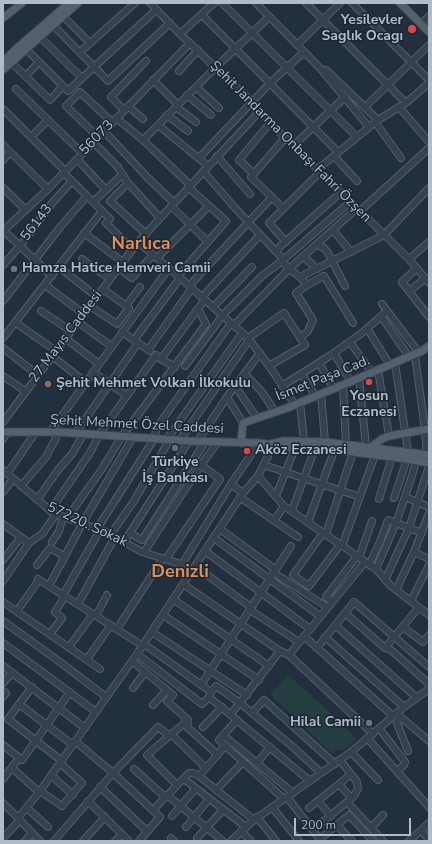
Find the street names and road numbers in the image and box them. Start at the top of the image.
street label: Şehit Jandarma Onbaşı Fahri Özşen [206,58,374,226]
street label: 56073 [76,117,118,159]
street label: 56143 [18,201,56,245]
street label: 27 Mayıs Caddesi [26,288,106,386]
street label: İsmet Paşa Cad. [274,352,372,406]
street label: Şehit Mehmet Özel Caddesi [50,412,224,438]
street label: 57220. Sokak [44,499,130,551]

